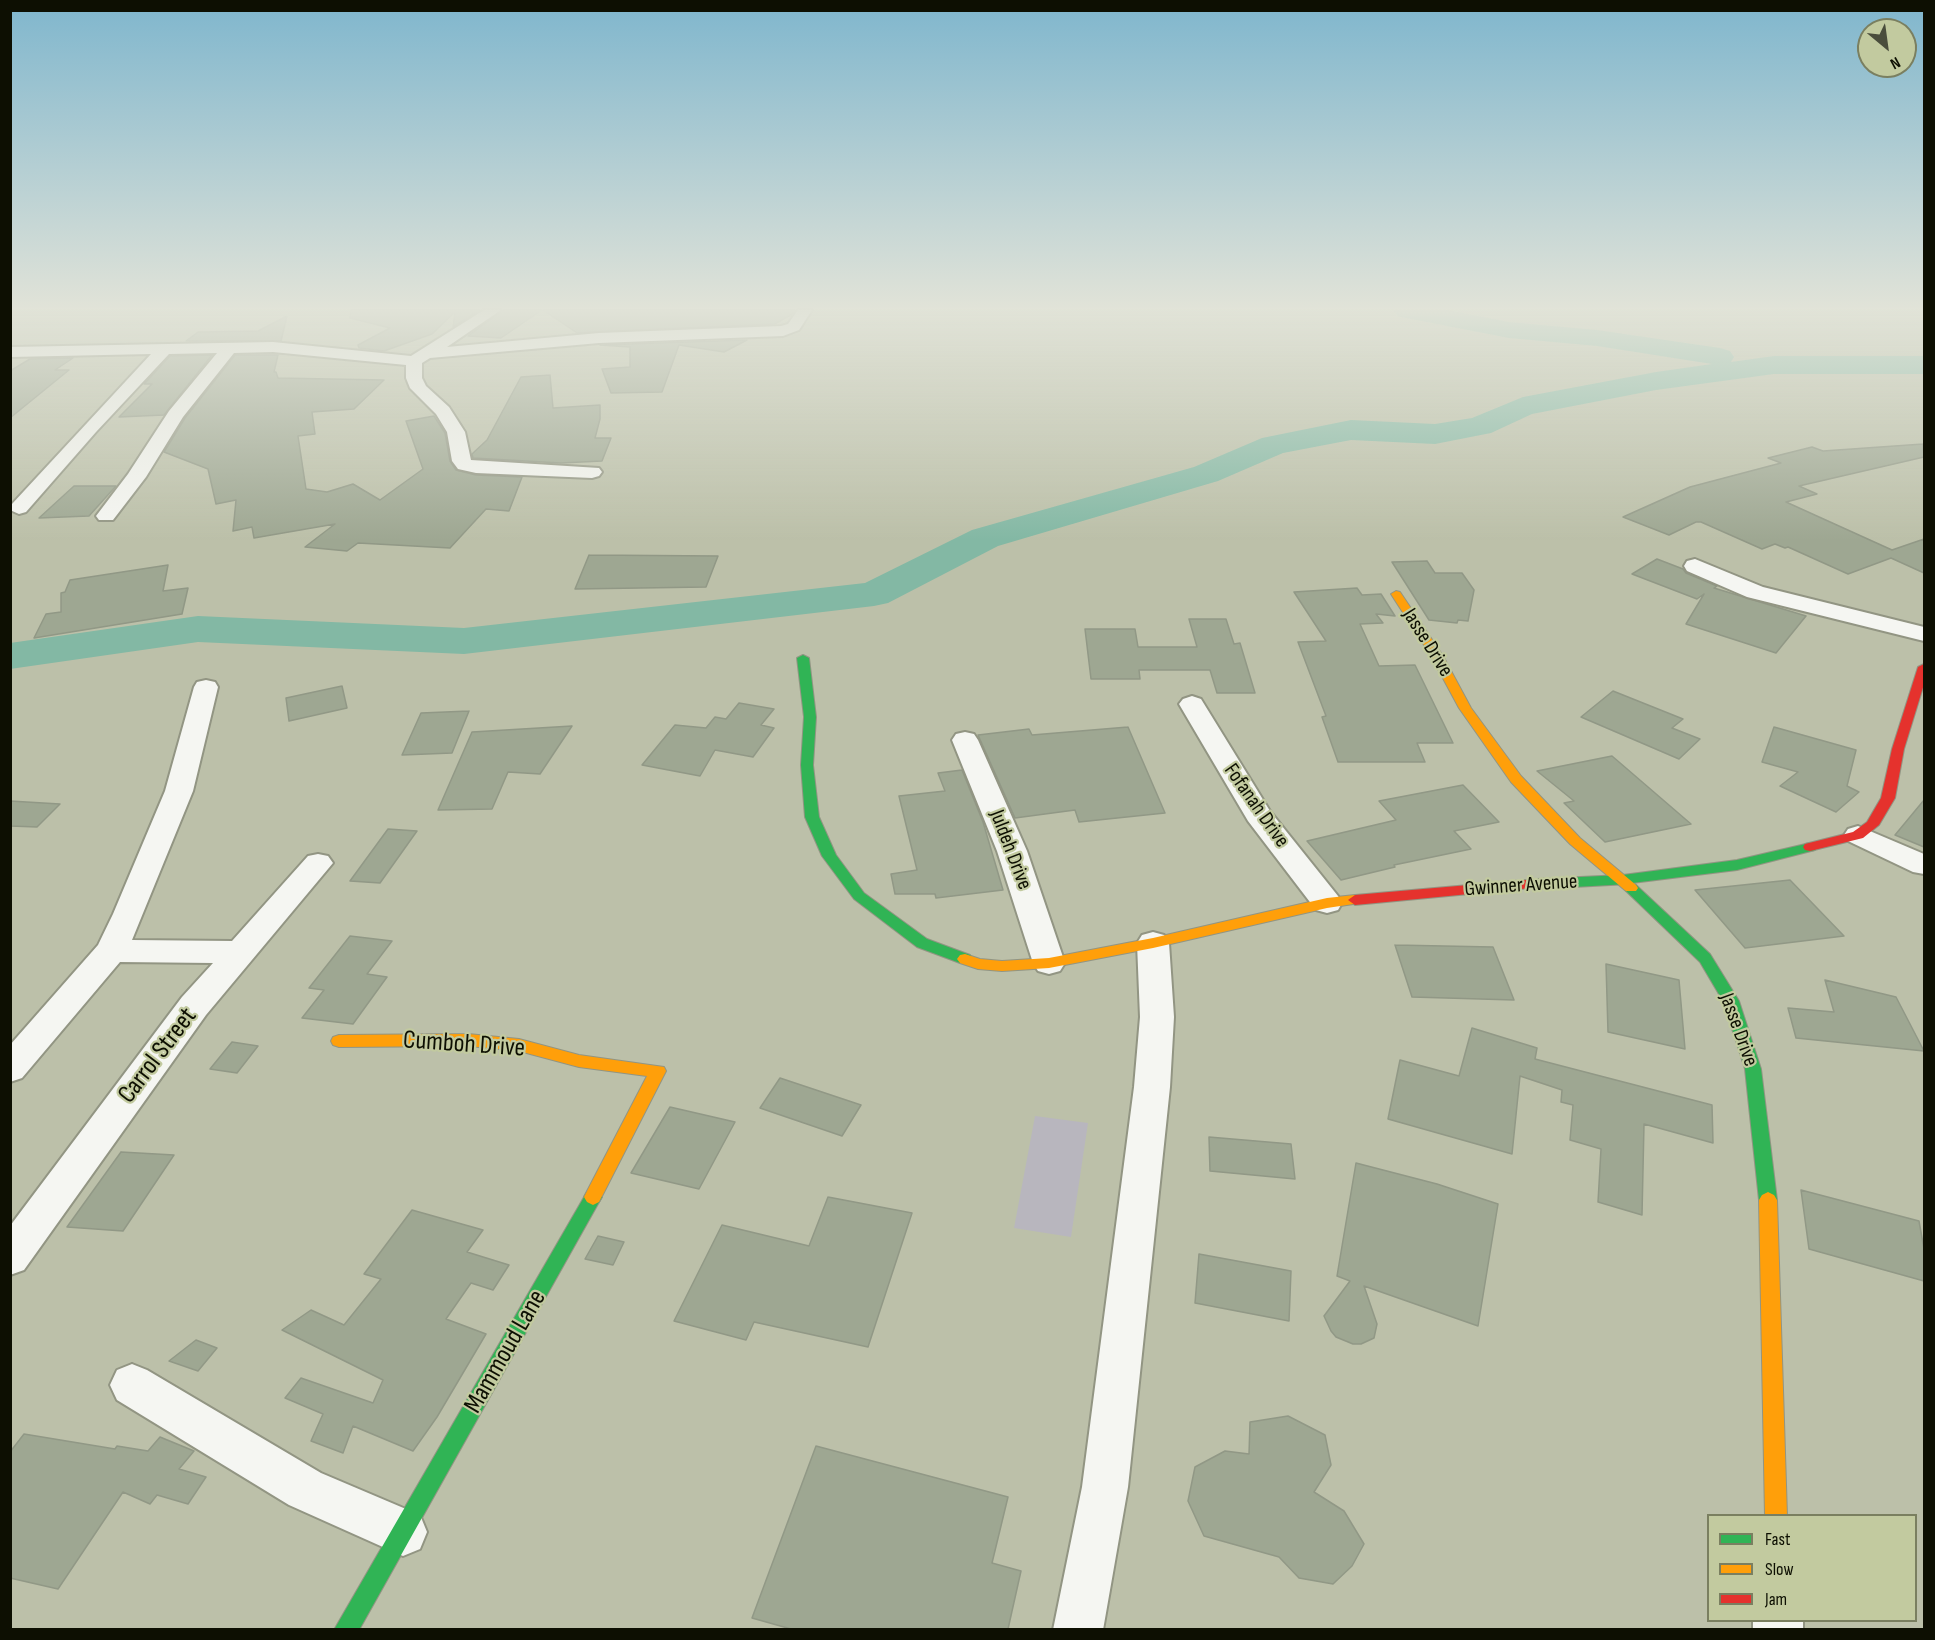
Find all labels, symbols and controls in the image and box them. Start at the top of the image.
north arrow [1857,18,1917,78]
text: N [1887,52,1903,73]
street label: Jasse Drive [1396,604,1458,682]
street label: Fofanah Drive [1218,759,1294,853]
street label: Juldeh Drive [983,807,1037,893]
street label: Gwinner Avenue [1464,869,1578,903]
street label: Jasse Drive [1713,990,1763,1070]
street label: Carrol Street [112,1002,204,1110]
street label: Cumboh Drive [402,1025,526,1065]
street label: Mammoud Lane [458,1285,554,1419]
legend [1707,1514,1917,1622]
text: Fast [1765,1529,1790,1550]
text: Slow [1765,1559,1794,1580]
text: Jam [1765,1589,1787,1610]

